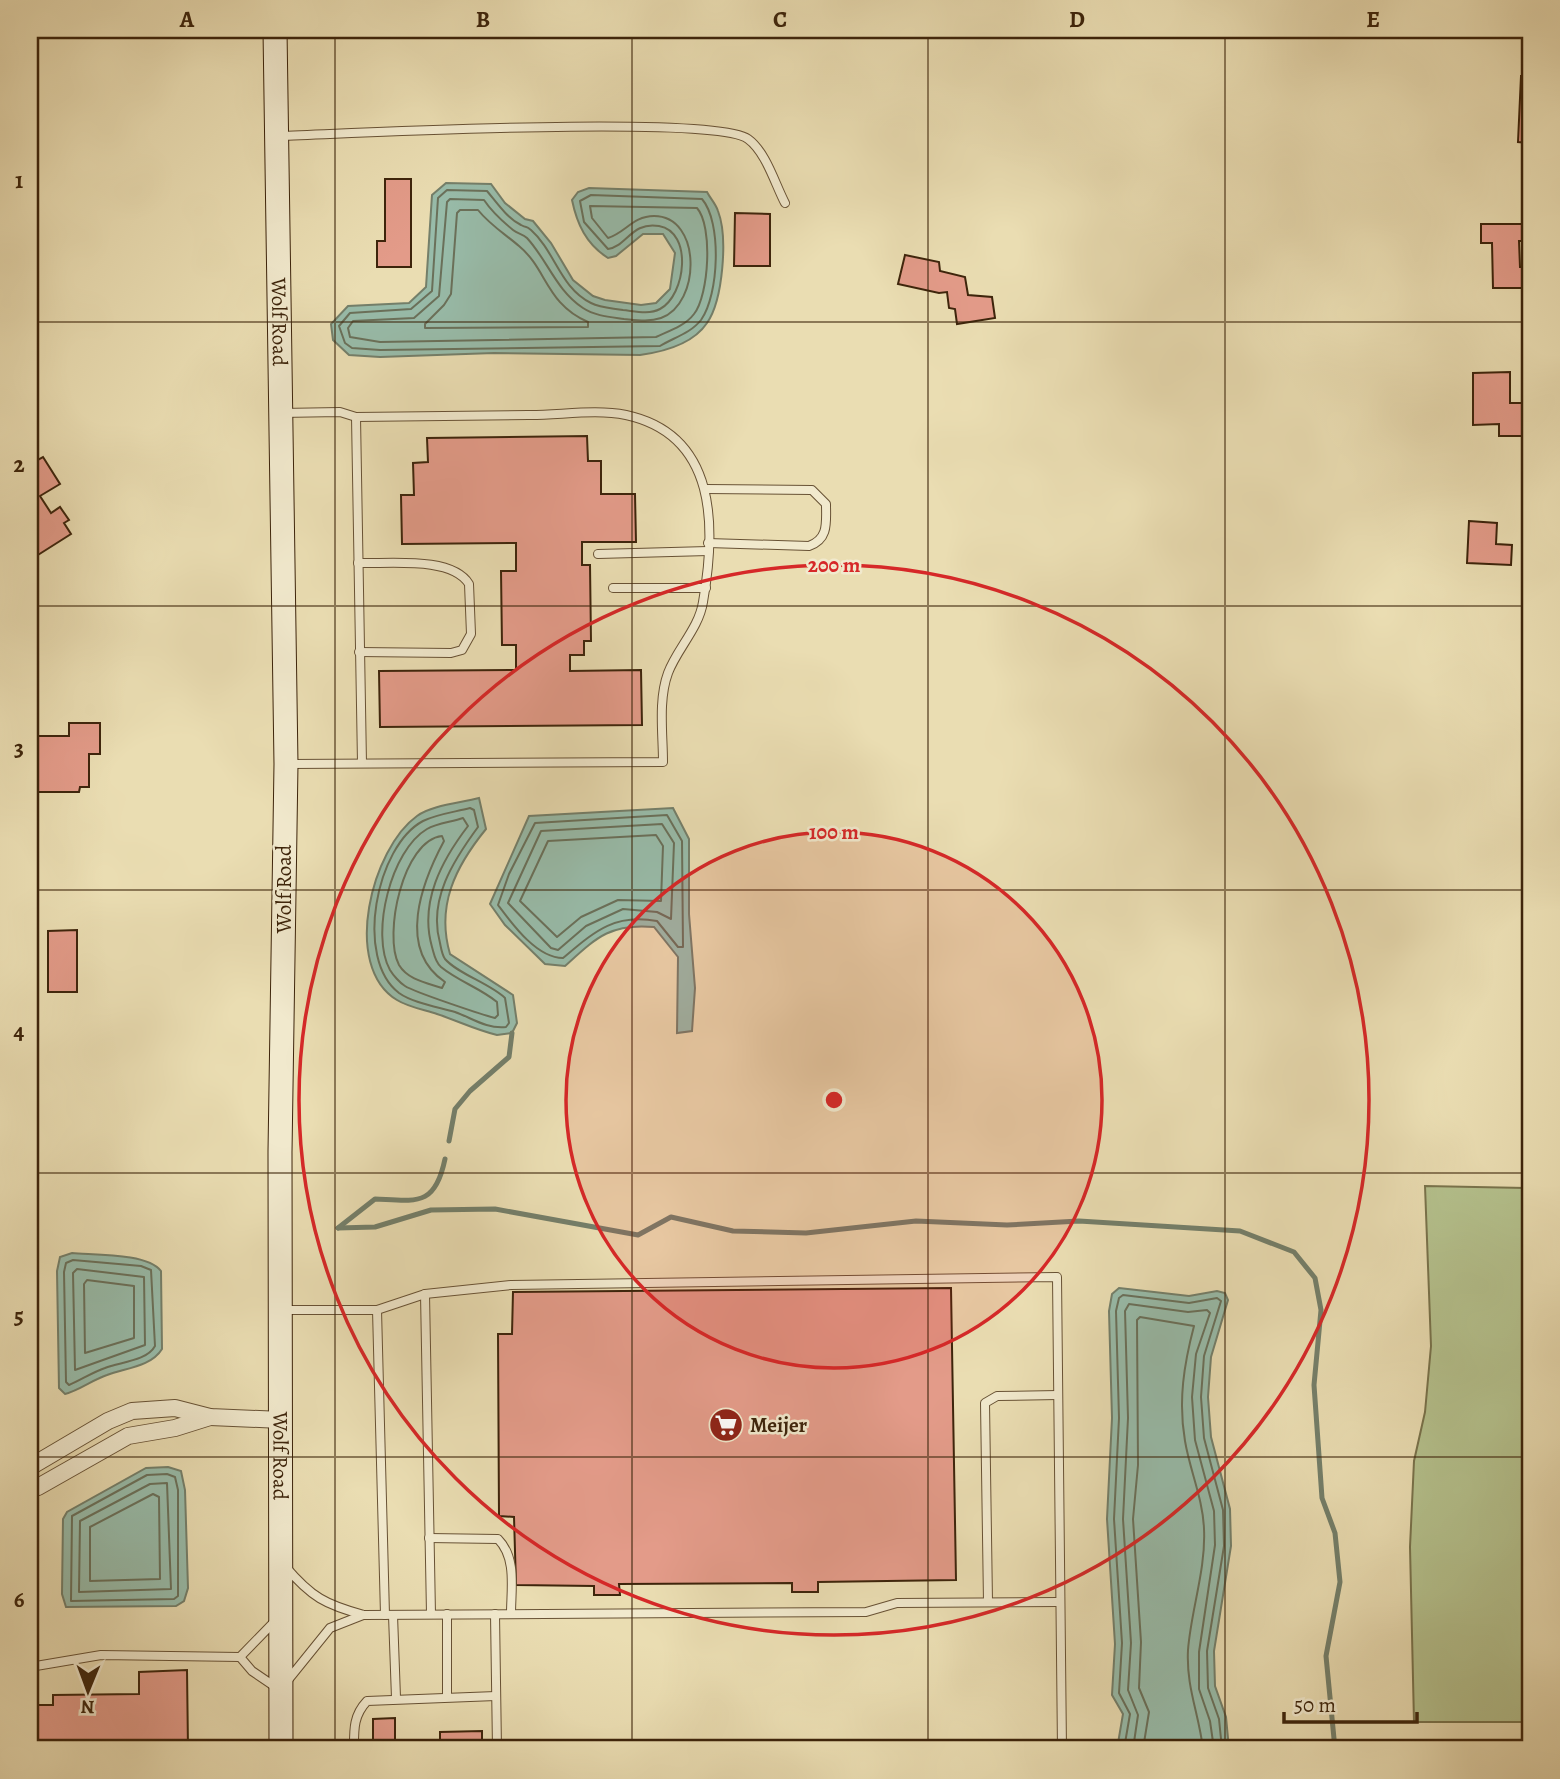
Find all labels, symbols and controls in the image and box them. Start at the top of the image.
text: A [179,4,195,35]
text: B [476,4,490,35]
text: C [773,4,787,35]
text: D [1069,4,1085,35]
text: E [1366,4,1380,35]
text: 1 [15,165,23,196]
street label: Wolf Road [265,277,294,367]
text: 2 [13,449,25,480]
text: 200 m [808,551,861,579]
text: 3 [14,733,24,764]
text: 100 m [809,818,859,846]
street label: Wolf Road [270,844,298,934]
text: 4 [14,1016,25,1047]
centre of rings [822,1088,846,1112]
text: 5 [14,1300,24,1331]
supermarket icon: Meijer [707,1406,745,1444]
street label: Wolf Road [266,1411,295,1501]
place label: Meijer [750,1411,808,1439]
text: 6 [14,1584,25,1615]
north arrow [52,1656,122,1726]
scale bar [1284,1681,1416,1725]
text: 50 m [1294,1691,1336,1719]
text: N [80,1694,95,1720]

